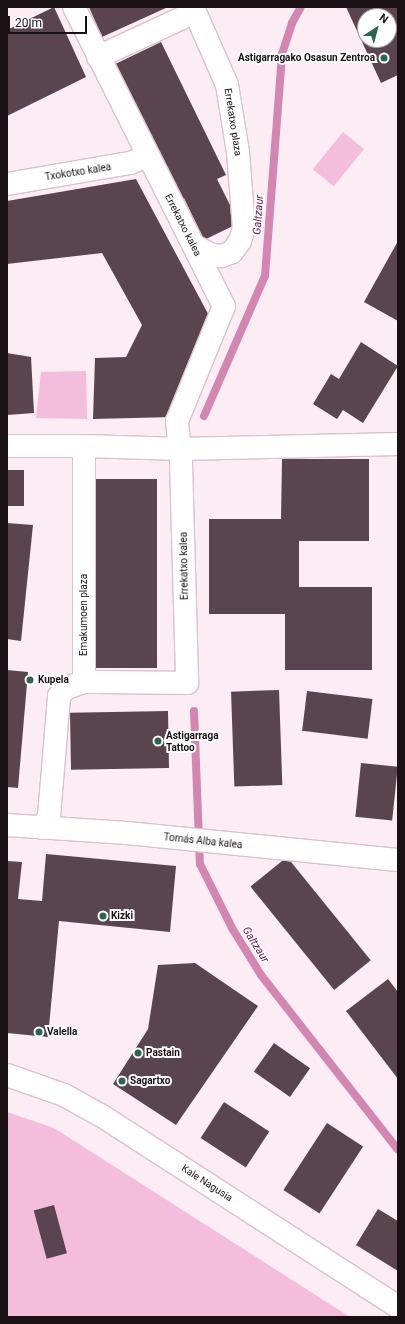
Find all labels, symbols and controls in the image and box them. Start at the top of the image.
scale bar [10,8,89,34]
north arrow [357,8,397,48]
text: N [377,11,391,26]
text: 20 m [15,16,42,30]
place label: Astigarragako Osasun Zentroa [238,52,375,64]
marker: Astigarragako Osasun Zentroa [378,52,390,64]
street label: Errekatxo plaza [222,87,244,157]
street label: Txokotxo kalea [44,161,112,183]
street label: Errekatxo kalea [162,192,204,258]
water label: Galtzaur [251,195,267,235]
street label: Errekatxo kalea [177,532,191,600]
street label: Emakumoen plaza [78,574,90,656]
place label: Kupela [38,674,69,686]
marker: Kupela [25,675,35,685]
place label: Astigarraga Tattoo [166,729,219,752]
marker: Astigarraga Tattoo [153,736,163,746]
street label: Tomás Alba kalea [163,831,243,851]
place label: Kizki [111,910,133,922]
marker: Kizki [98,911,108,921]
water label: Galtzaur [239,925,271,965]
place label: Valella [47,1026,77,1038]
marker: Valella [34,1027,44,1037]
place label: Pastain [146,1047,180,1059]
marker: Pastain [133,1048,143,1058]
place label: Sagartxo [130,1075,170,1087]
marker: Sagartxo [117,1076,127,1086]
street label: Kale Nagusia [179,1162,235,1204]

